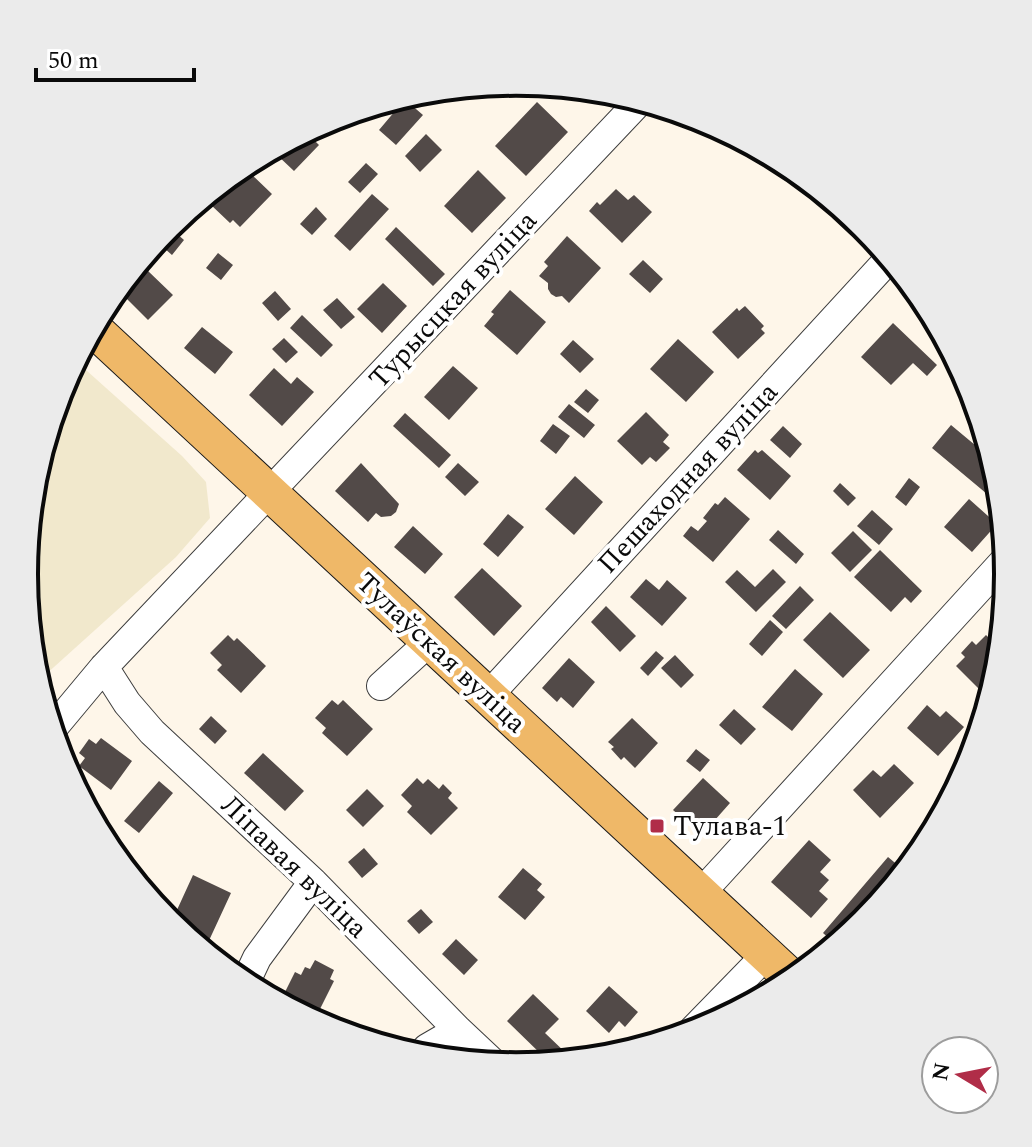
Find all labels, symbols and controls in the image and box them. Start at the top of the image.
scale bar [36,32,194,82]
text: 50 m [48,43,99,79]
street label: Турысцкая вуліца [358,201,548,399]
street label: Пешаходная вуліца [587,372,789,584]
street label: Тулаўская вуліца [346,562,536,744]
street label: Ліпавая вуліца [210,785,378,949]
place label: Тулава-1 [673,805,787,848]
marker: Тулава-1 [648,817,666,835]
north arrow [920,1035,1000,1115]
text: N [924,1060,960,1083]

